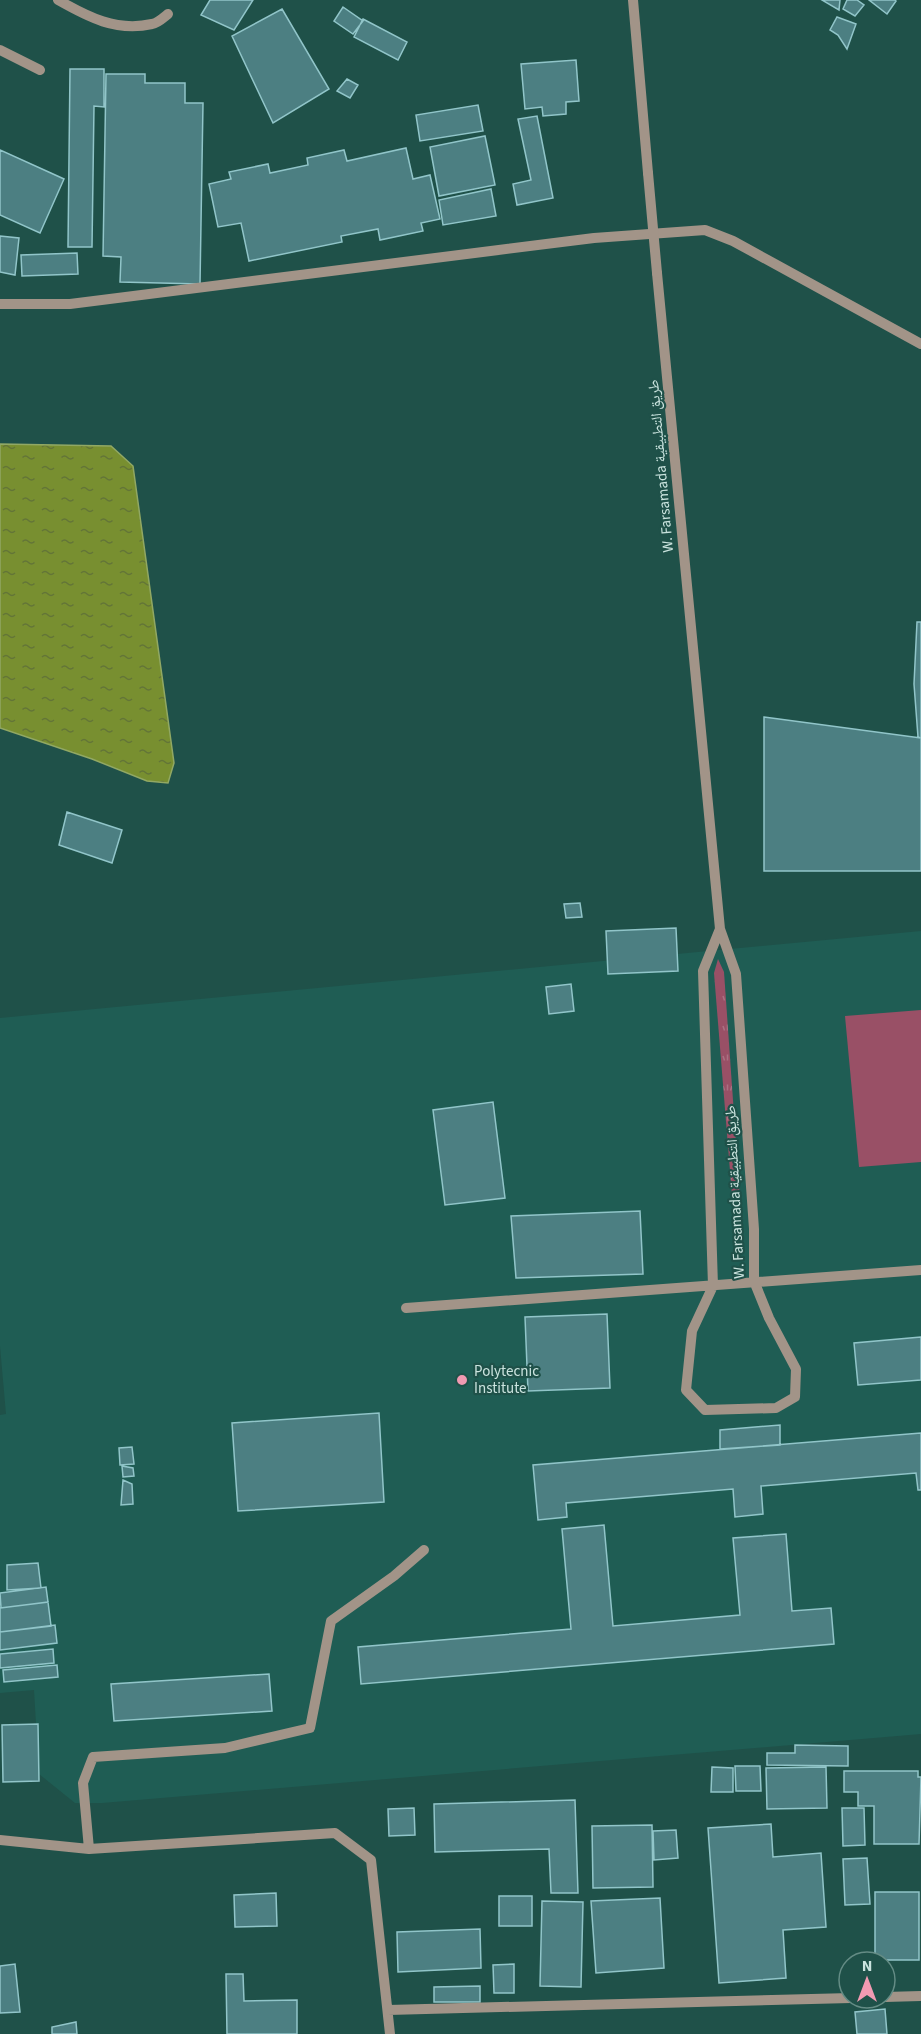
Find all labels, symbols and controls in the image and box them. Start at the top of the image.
street label: W. Farsamada طريق التطبيقية [643,379,679,553]
street label: W. Farsamada طريق التطبيقية [720,1105,750,1279]
place label: Polytecnic Institute [474,1361,539,1399]
marker: Polytecnic Institute [455,1373,469,1387]
north arrow [837,1950,897,2010]
text: N [862,1955,872,1977]

